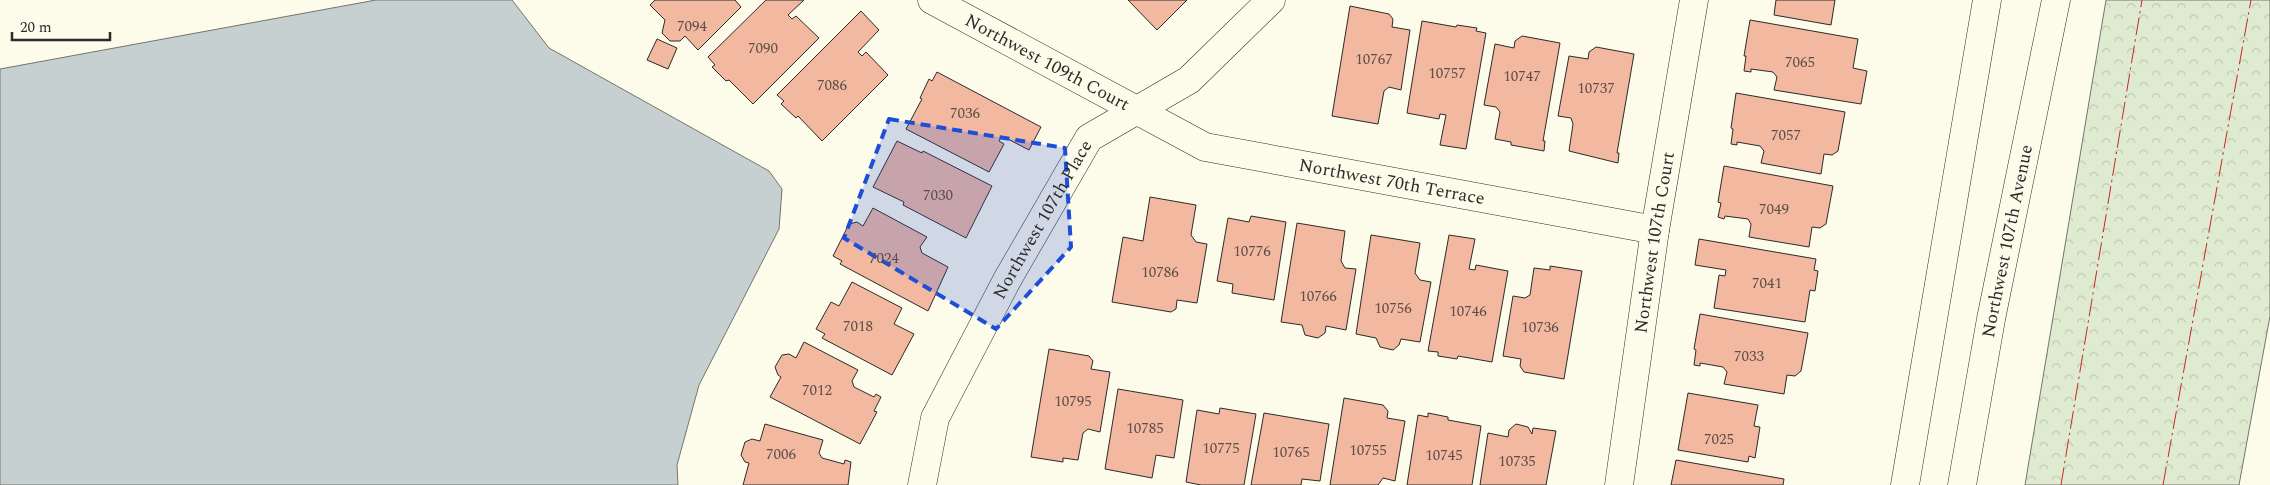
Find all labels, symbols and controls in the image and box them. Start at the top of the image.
street label: Northwest 109th Court [960,7,1134,118]
scale bar [12,10,110,42]
house number: 7094 [677,15,707,38]
text: 20 m [20,16,52,39]
house number: 7090 [748,37,778,60]
house number: 10767 [1355,48,1393,71]
house number: 7065 [1785,51,1815,74]
house number: 10757 [1428,62,1466,85]
house number: 10747 [1503,65,1541,88]
house number: 7086 [817,74,847,97]
house number: 10737 [1577,77,1615,100]
house number: 7036 [950,102,980,125]
house number: 7057 [1771,124,1801,147]
street label: Northwest 107th Place [986,135,1099,304]
street label: Northwest 107th Avenue [1975,142,2040,340]
street label: Northwest 107th Court [1628,150,1682,335]
street label: Northwest 70th Terrace [1296,152,1487,212]
house number: 7030 [923,184,953,207]
house number: 7049 [1759,198,1789,221]
house number: 10776 [1233,240,1271,263]
house number: 7024 [869,247,899,270]
house number: 10786 [1141,261,1179,284]
house number: 7041 [1752,272,1782,295]
house number: 10766 [1299,285,1337,308]
house number: 10756 [1374,297,1412,320]
house number: 10746 [1449,300,1487,323]
house number: 7018 [843,315,873,338]
house number: 10736 [1521,316,1559,339]
house number: 7033 [1734,345,1764,368]
house number: 7012 [802,379,832,402]
house number: 10795 [1054,390,1092,413]
house number: 10785 [1126,417,1164,440]
house number: 7025 [1704,428,1734,451]
house number: 10775 [1202,437,1240,460]
house number: 10755 [1349,439,1387,462]
house number: 10765 [1272,441,1310,464]
house number: 7006 [766,443,796,466]
house number: 10745 [1425,444,1463,467]
house number: 10735 [1498,450,1536,473]

